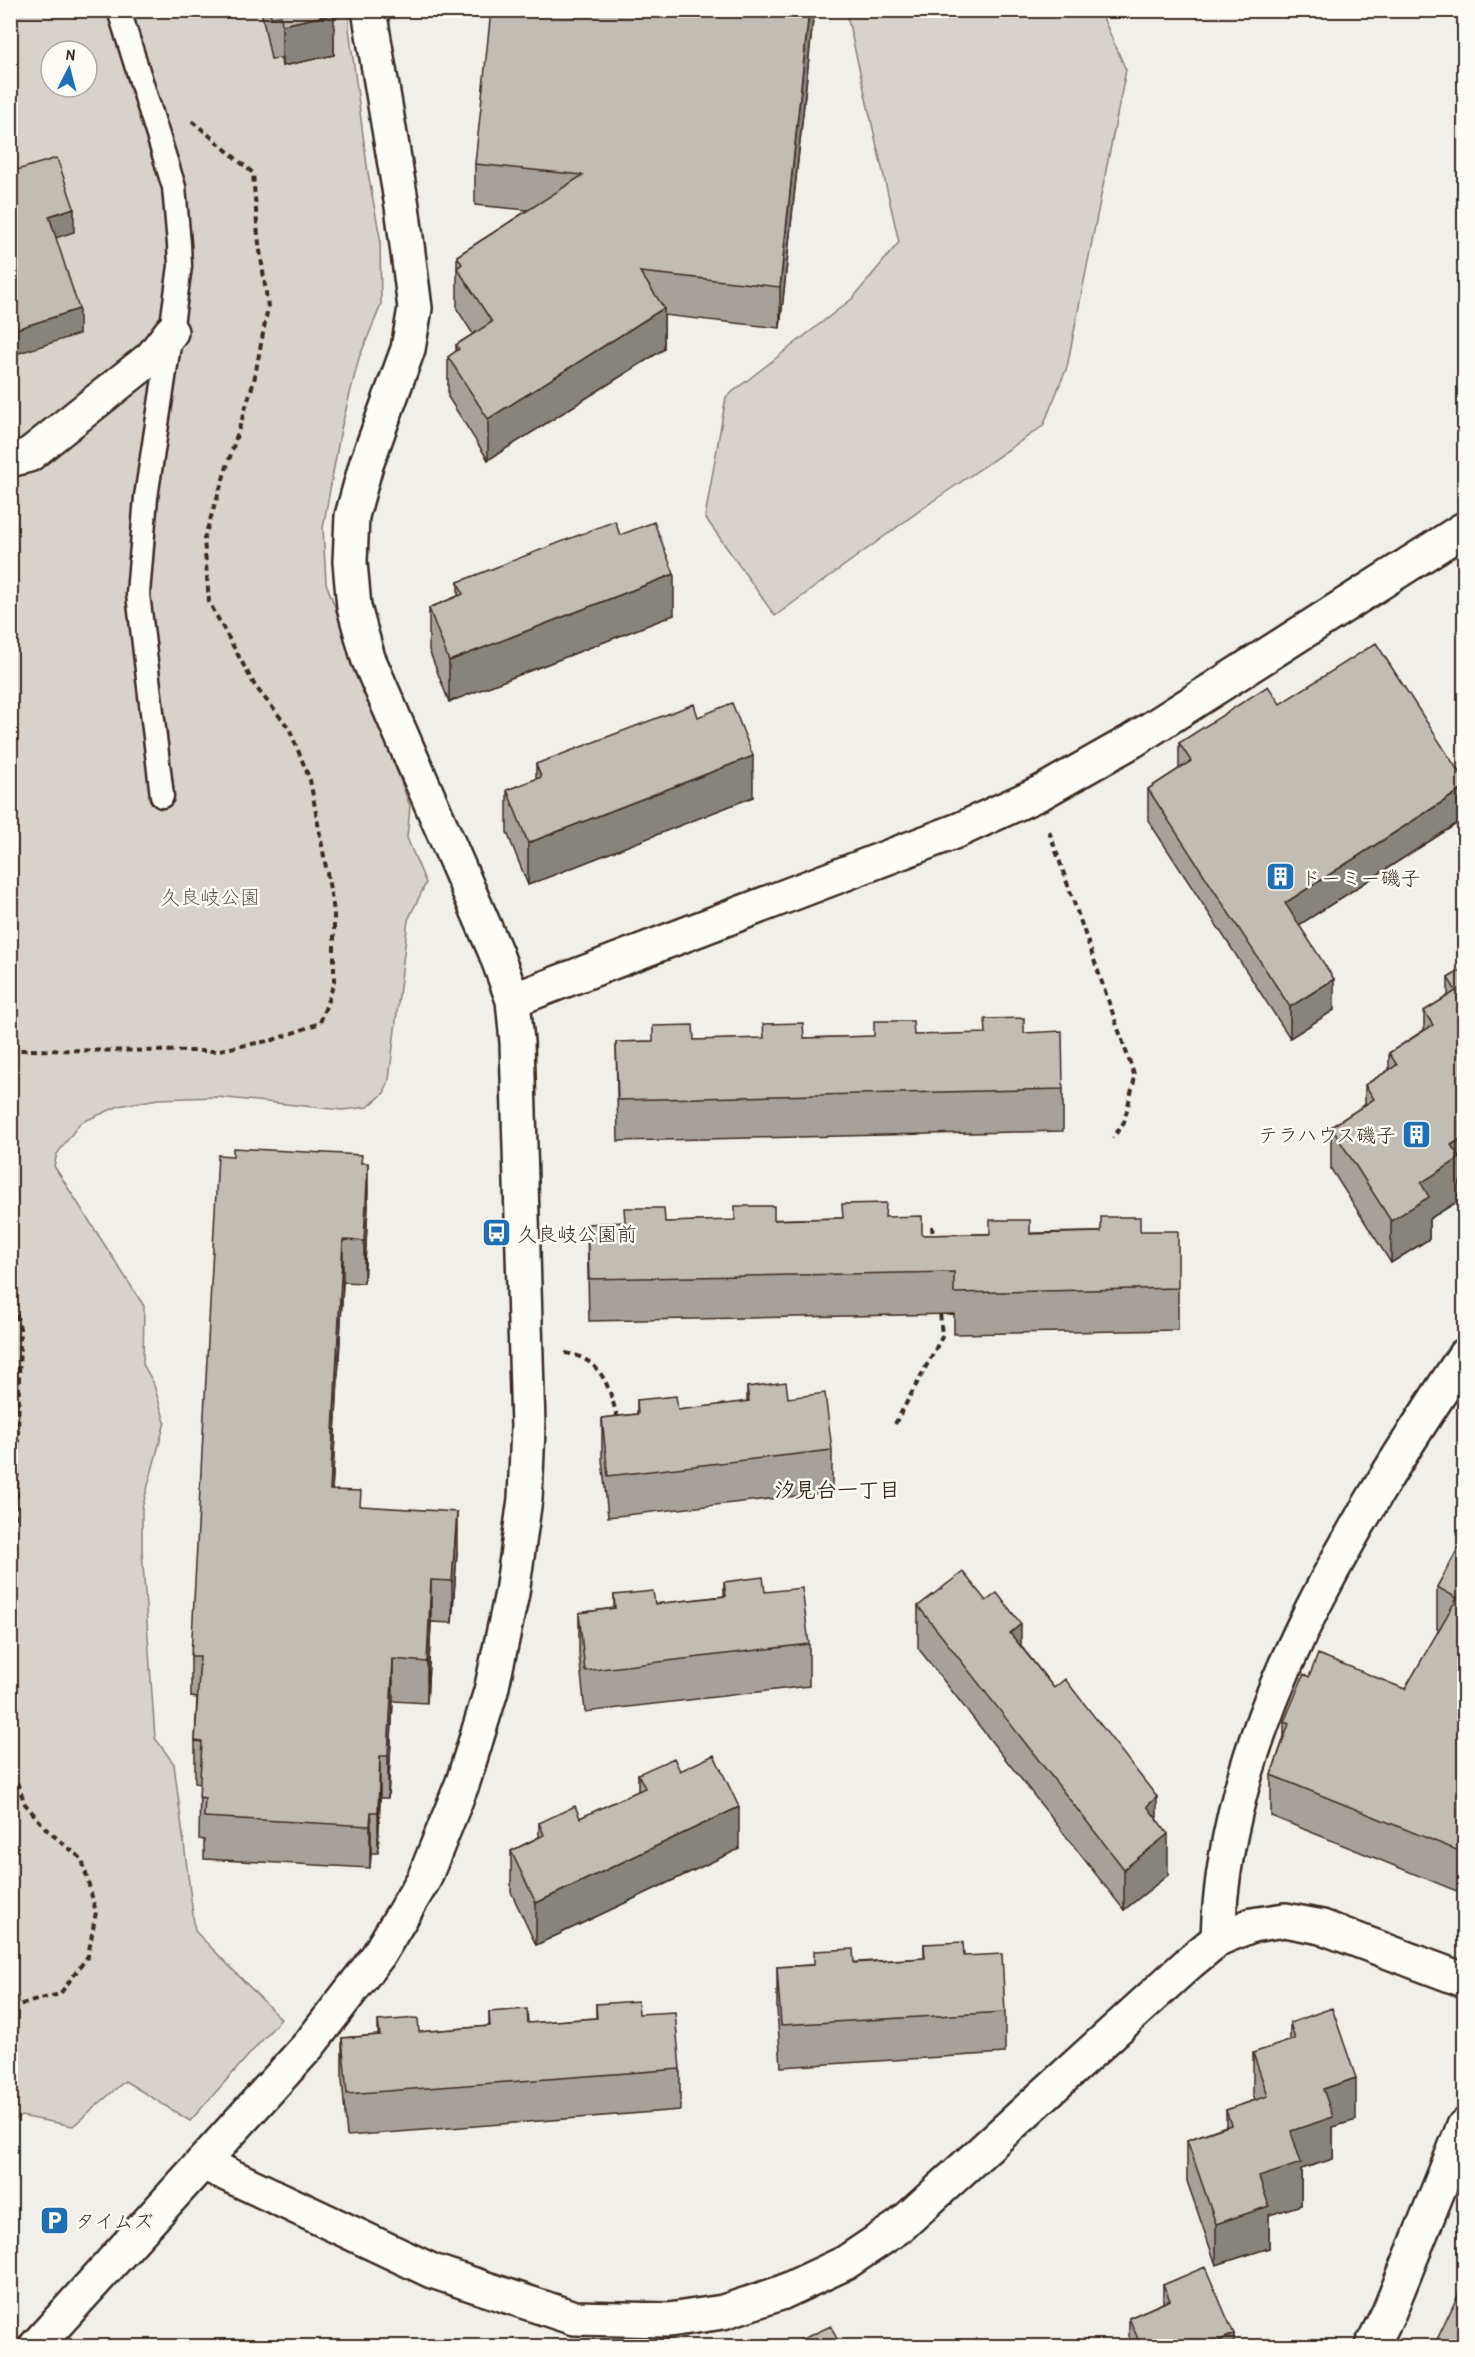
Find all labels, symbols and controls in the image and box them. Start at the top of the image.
north arrow [39,39,99,99]
text: N [65,43,76,66]
building icon: ドーミー磯子 [1264,861,1296,893]
place label: ドーミー磯子 [1301,864,1421,891]
park label: 久良岐公園 [160,883,260,910]
building icon: テラハウス磯子 [1401,1118,1433,1150]
place label: テラハウス磯子 [1258,1121,1396,1148]
bus stop icon: 久良岐公園前 [480,1217,512,1249]
place label: 久良岐公園前 [517,1220,637,1247]
district label: 汐見台一丁目 [774,1475,900,1504]
parking icon: タイムズ [38,2204,70,2236]
place label: タイムズ [75,2207,153,2234]

